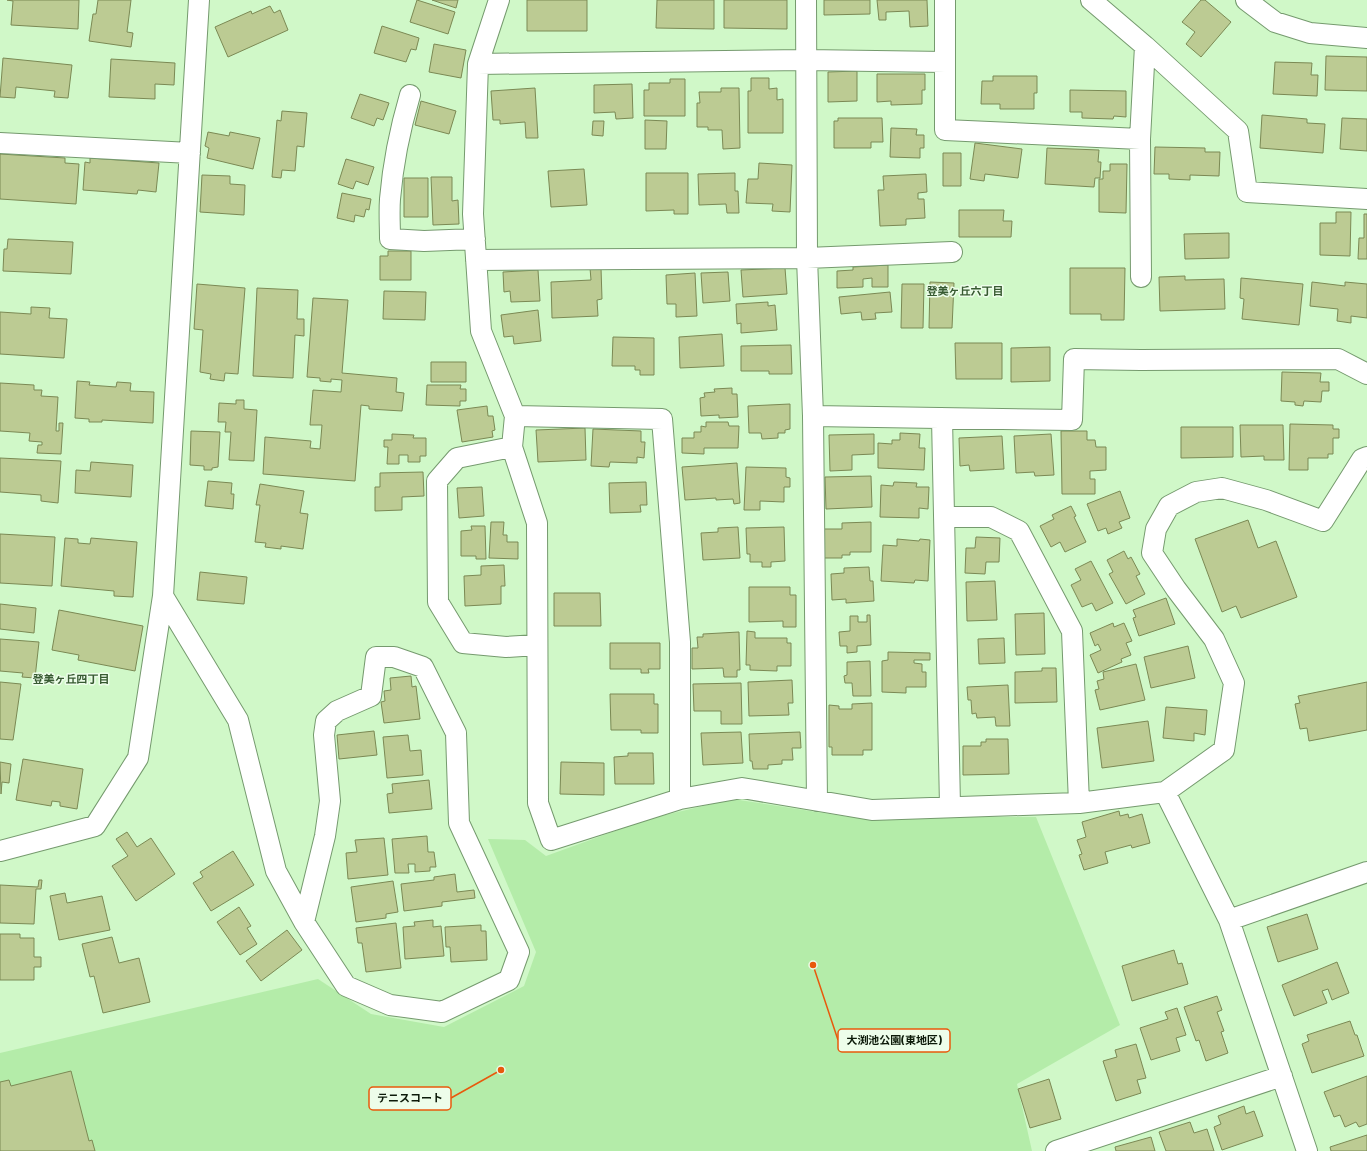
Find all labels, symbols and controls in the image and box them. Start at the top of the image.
district label: 登美ヶ丘六丁目 [927,284,1004,297]
district label: 登美ヶ丘四丁目 [33,672,110,685]
callout: 大渕池公園(東地区) [838,1029,950,1052]
text: 大渕池公園(東地区) [846,1033,942,1046]
callout: テニスコート [369,1087,451,1110]
text: テニスコート [377,1091,443,1104]

